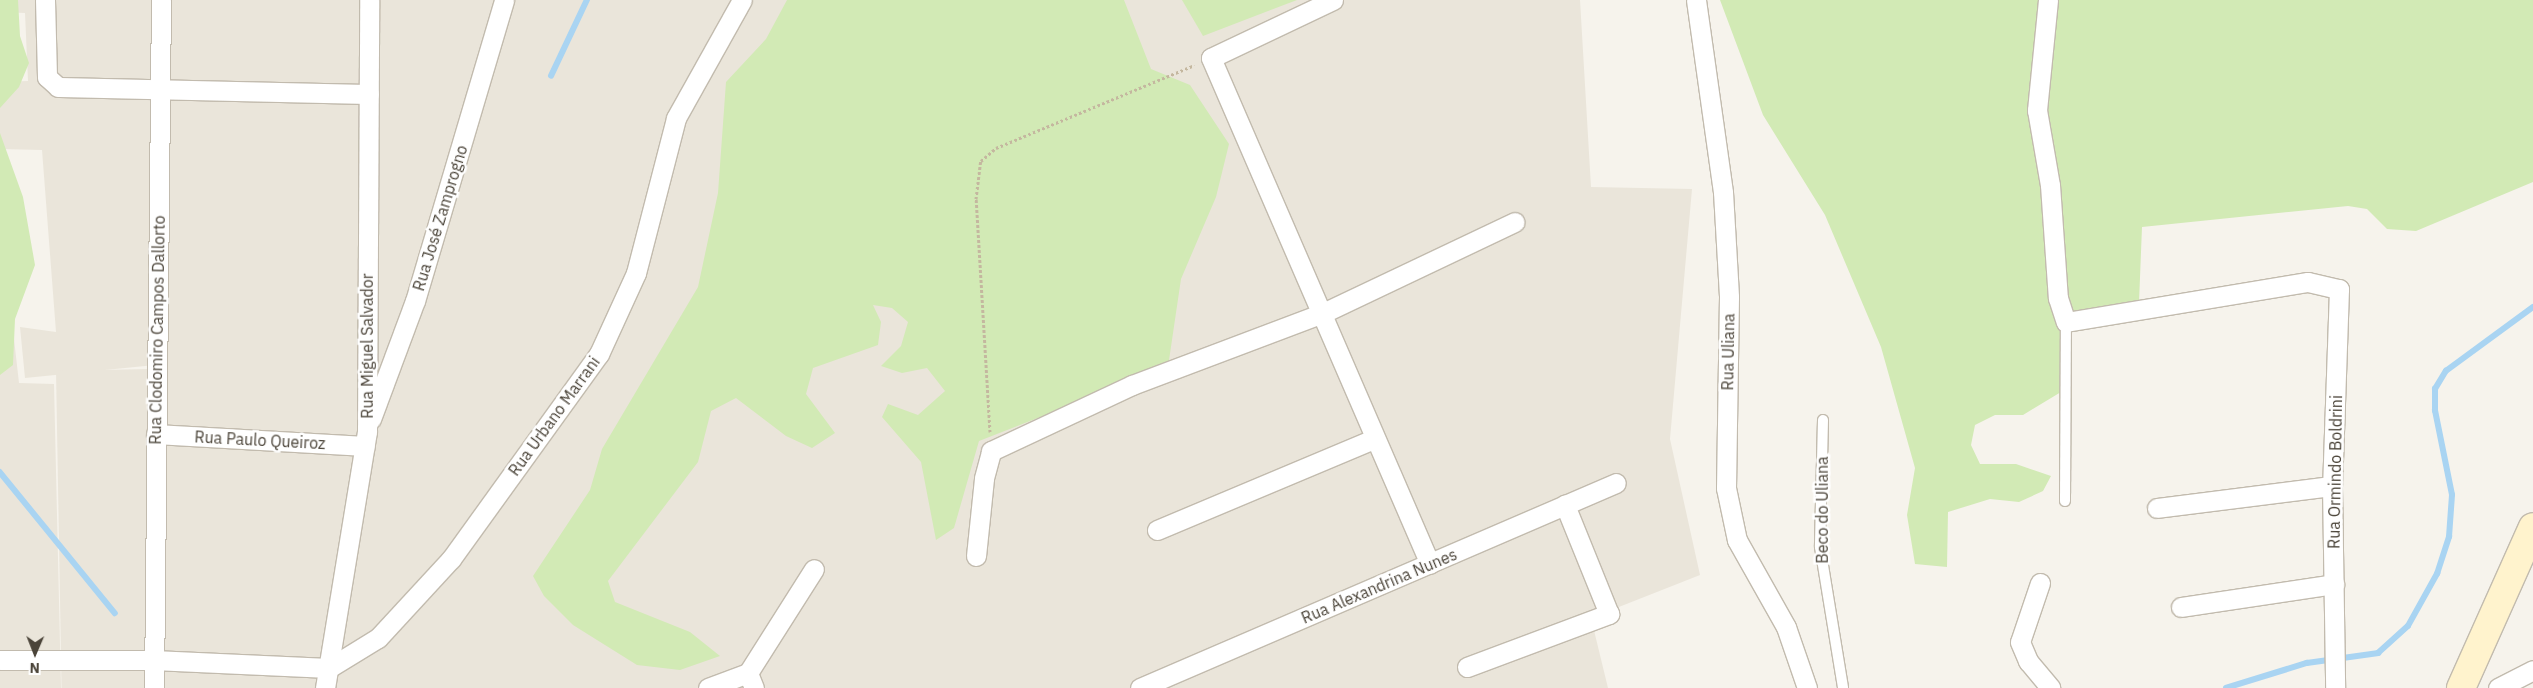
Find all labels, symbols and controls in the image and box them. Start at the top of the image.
street label: Rua José Zamprogno [409,143,471,293]
street label: Rua Clodomiro Campos Dallorto [145,215,169,445]
street label: Rua Miguel Salvador [357,273,377,419]
street label: Rua Uliana [1718,313,1738,391]
street label: Rua Urbano Marrani [504,353,604,479]
street label: Rua Ormindo Boldrini [2324,395,2346,549]
street label: Rua Paulo Queiroz [194,427,326,453]
street label: Beco do Uliana [1812,456,1832,564]
street label: Rua Alexandrina Nunes [1298,544,1460,628]
north arrow [10,628,60,678]
text: N [30,659,40,677]

